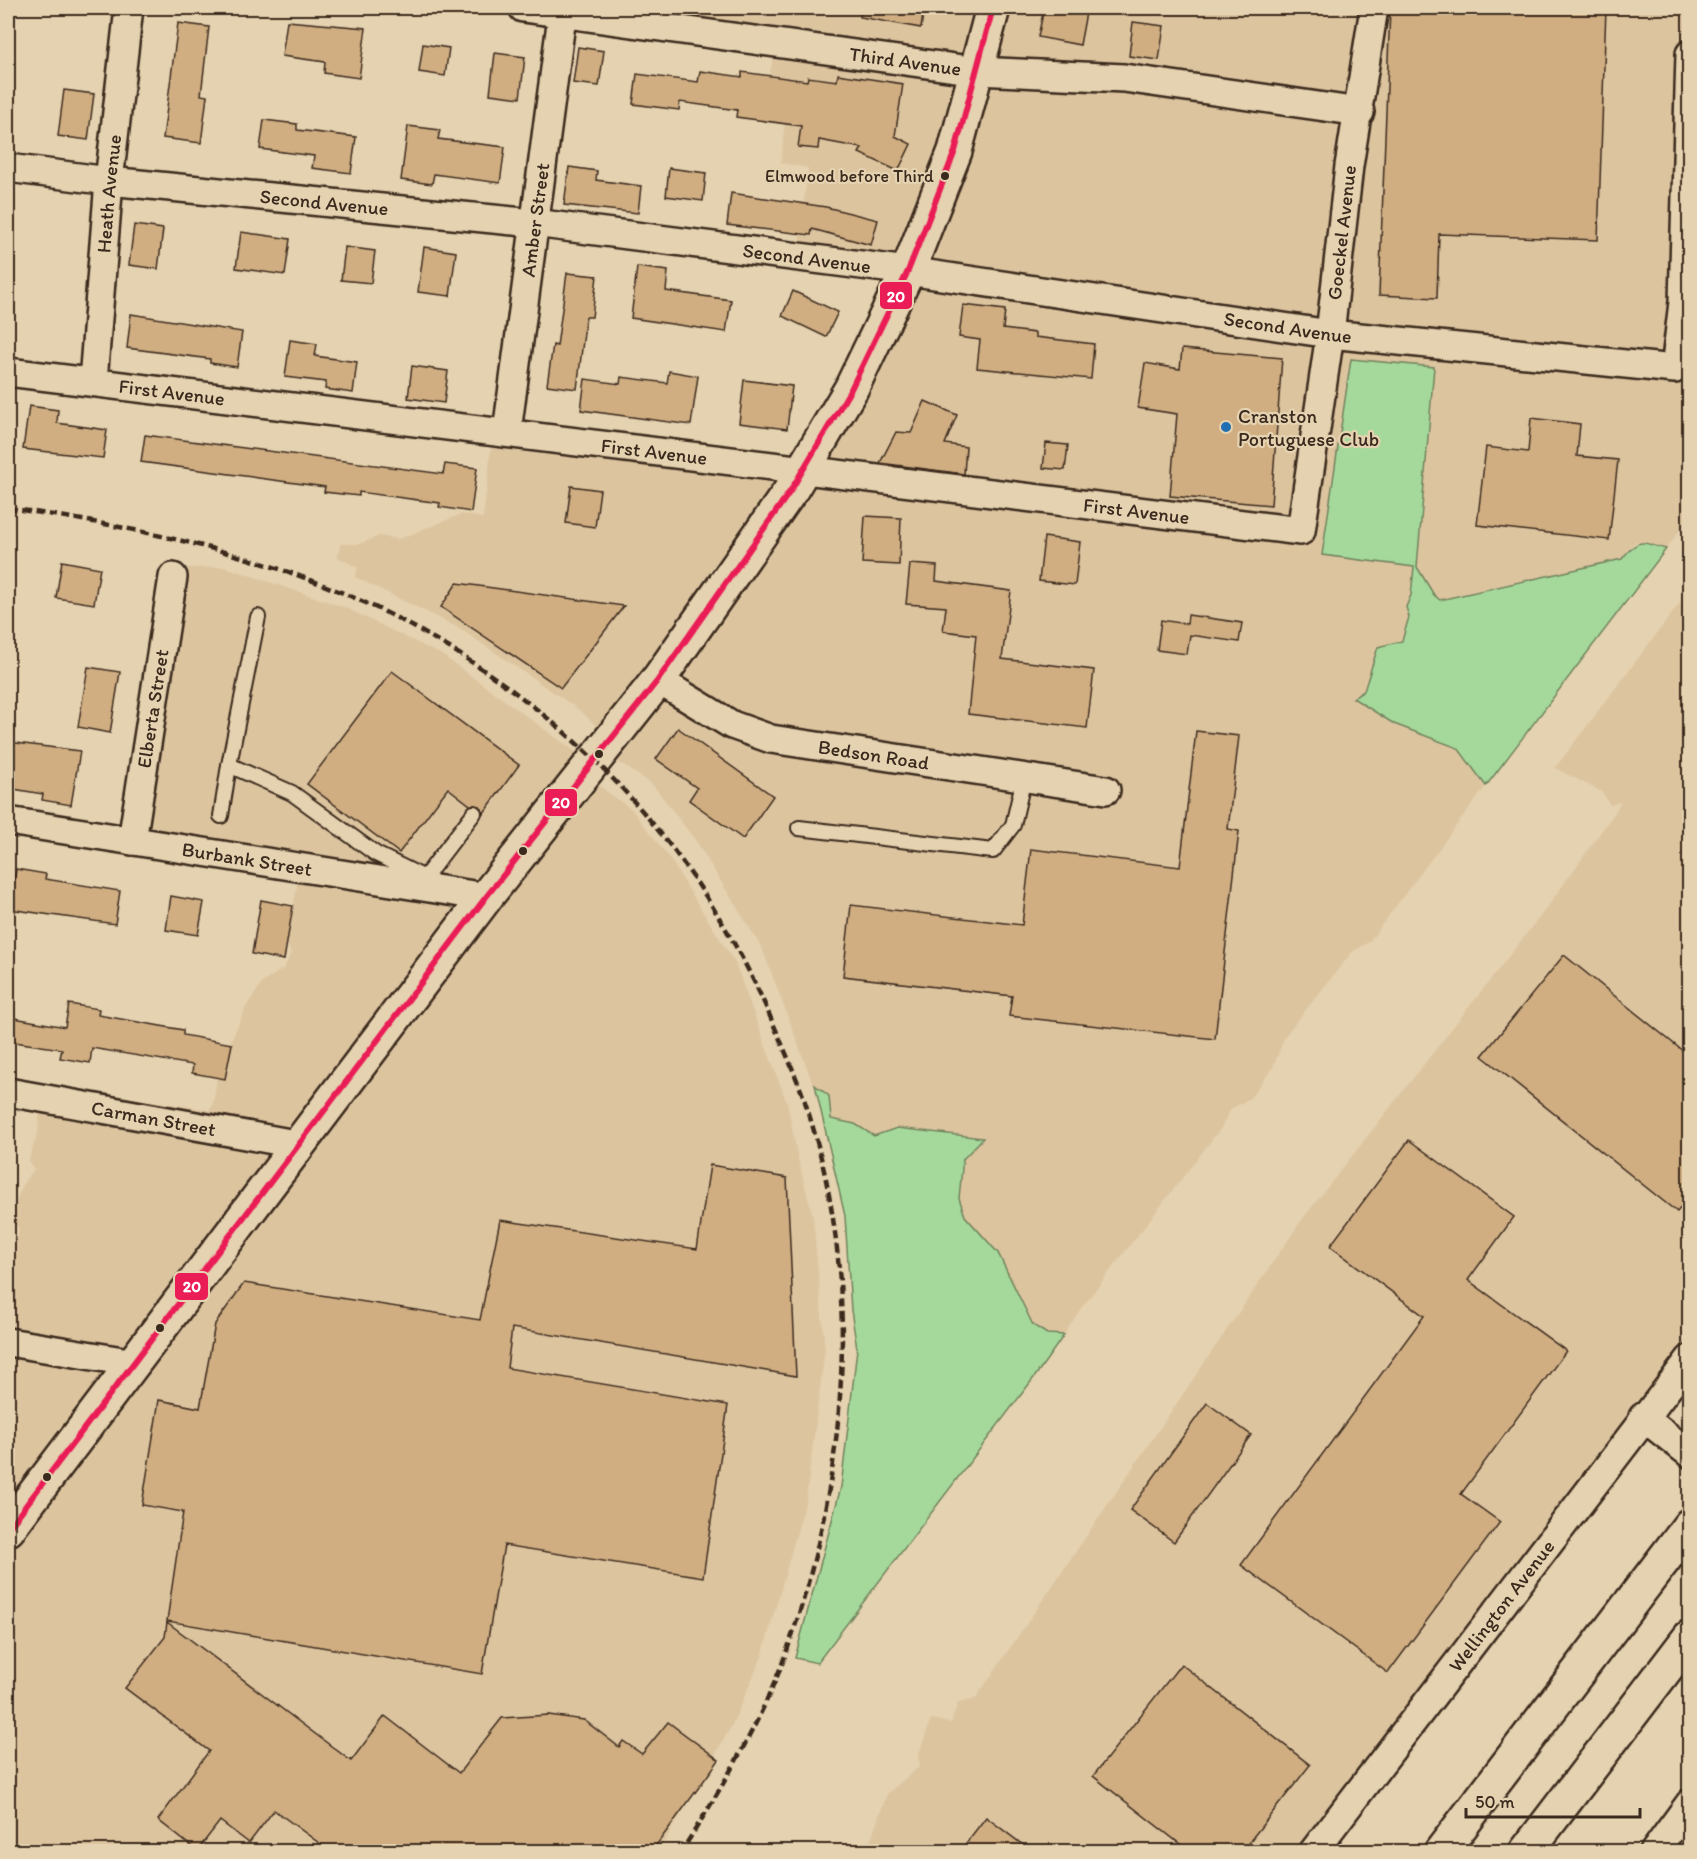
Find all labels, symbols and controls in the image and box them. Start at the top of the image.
street label: Third Avenue [848,41,963,81]
street label: Heath Avenue [91,133,126,254]
street label: Amber Street [516,161,554,278]
street label: Goeckel Avenue [1322,164,1361,301]
place label: Elmwood before Third [765,165,934,187]
marker: Elmwood before Third [939,170,951,182]
street label: Second Avenue [259,184,390,221]
street label: Second Avenue [741,238,872,278]
line badge: 20 [879,281,913,310]
text: 20 [887,287,905,306]
street label: Second Avenue [1222,306,1353,348]
street label: First Avenue [117,374,226,411]
place label: Cranston Portuguese Club [1238,404,1379,451]
marker: Cranston Portuguese Club [1219,420,1233,434]
street label: First Avenue [600,433,709,470]
street label: First Avenue [1082,492,1191,529]
street label: Elberta Street [132,648,174,770]
street label: Bedson Road [817,734,931,775]
unlabelled marker [593,748,605,760]
line badge: 20 [544,788,578,817]
text: 20 [552,793,570,812]
street label: Burbank Street [180,837,314,881]
unlabelled marker [517,845,529,857]
street label: Carman Street [89,1095,218,1141]
line badge: 20 [174,1272,209,1301]
text: 20 [183,1277,201,1296]
unlabelled marker [154,1322,166,1334]
unlabelled marker [41,1471,53,1483]
street label: Wellington Avenue [1443,1535,1559,1677]
scale bar [1466,1781,1640,1819]
text: 50 m [1475,1791,1515,1813]

